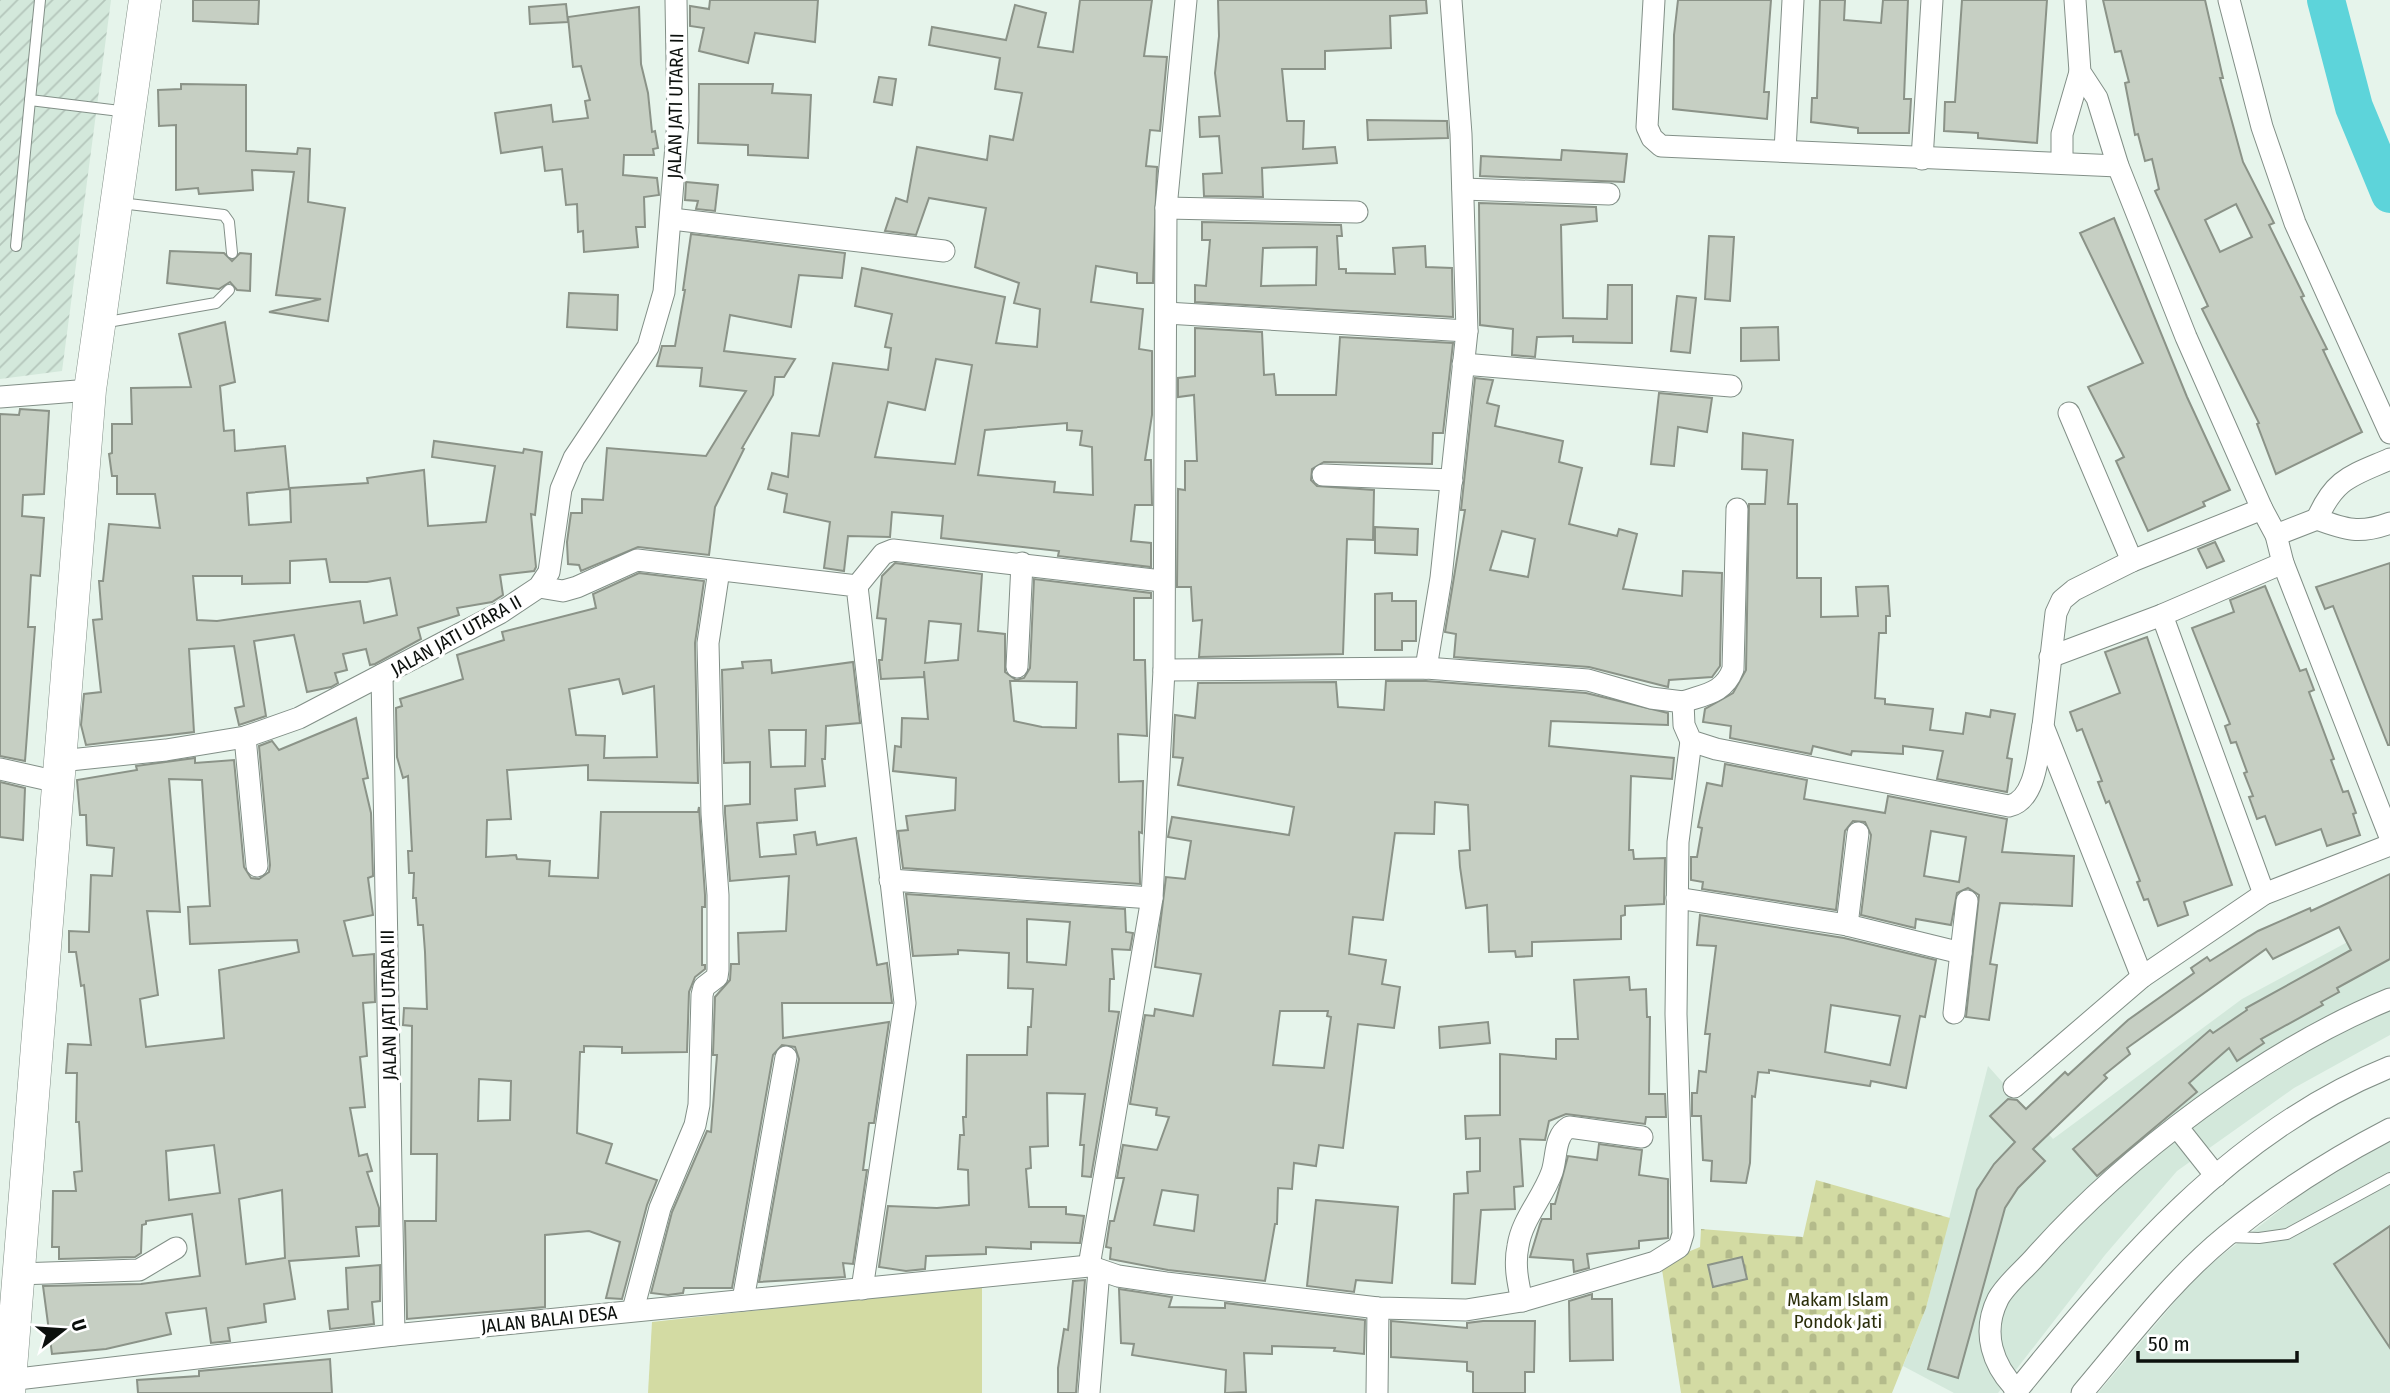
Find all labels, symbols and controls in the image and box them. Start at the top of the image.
street label: JALAN JATI UTARA II [663,33,688,179]
street label: JALAN JATI UTARA II [387,590,526,681]
street label: JALAN JATI UTARA III [376,929,401,1081]
park label: Makam Islam Pondok Jati [1787,1288,1889,1333]
north arrow [28,1295,98,1365]
street label: JALAN BALAI DESA [480,1301,618,1338]
text: U [66,1316,91,1334]
scale bar [2138,1320,2297,1364]
text: 50 m [2148,1331,2190,1357]

